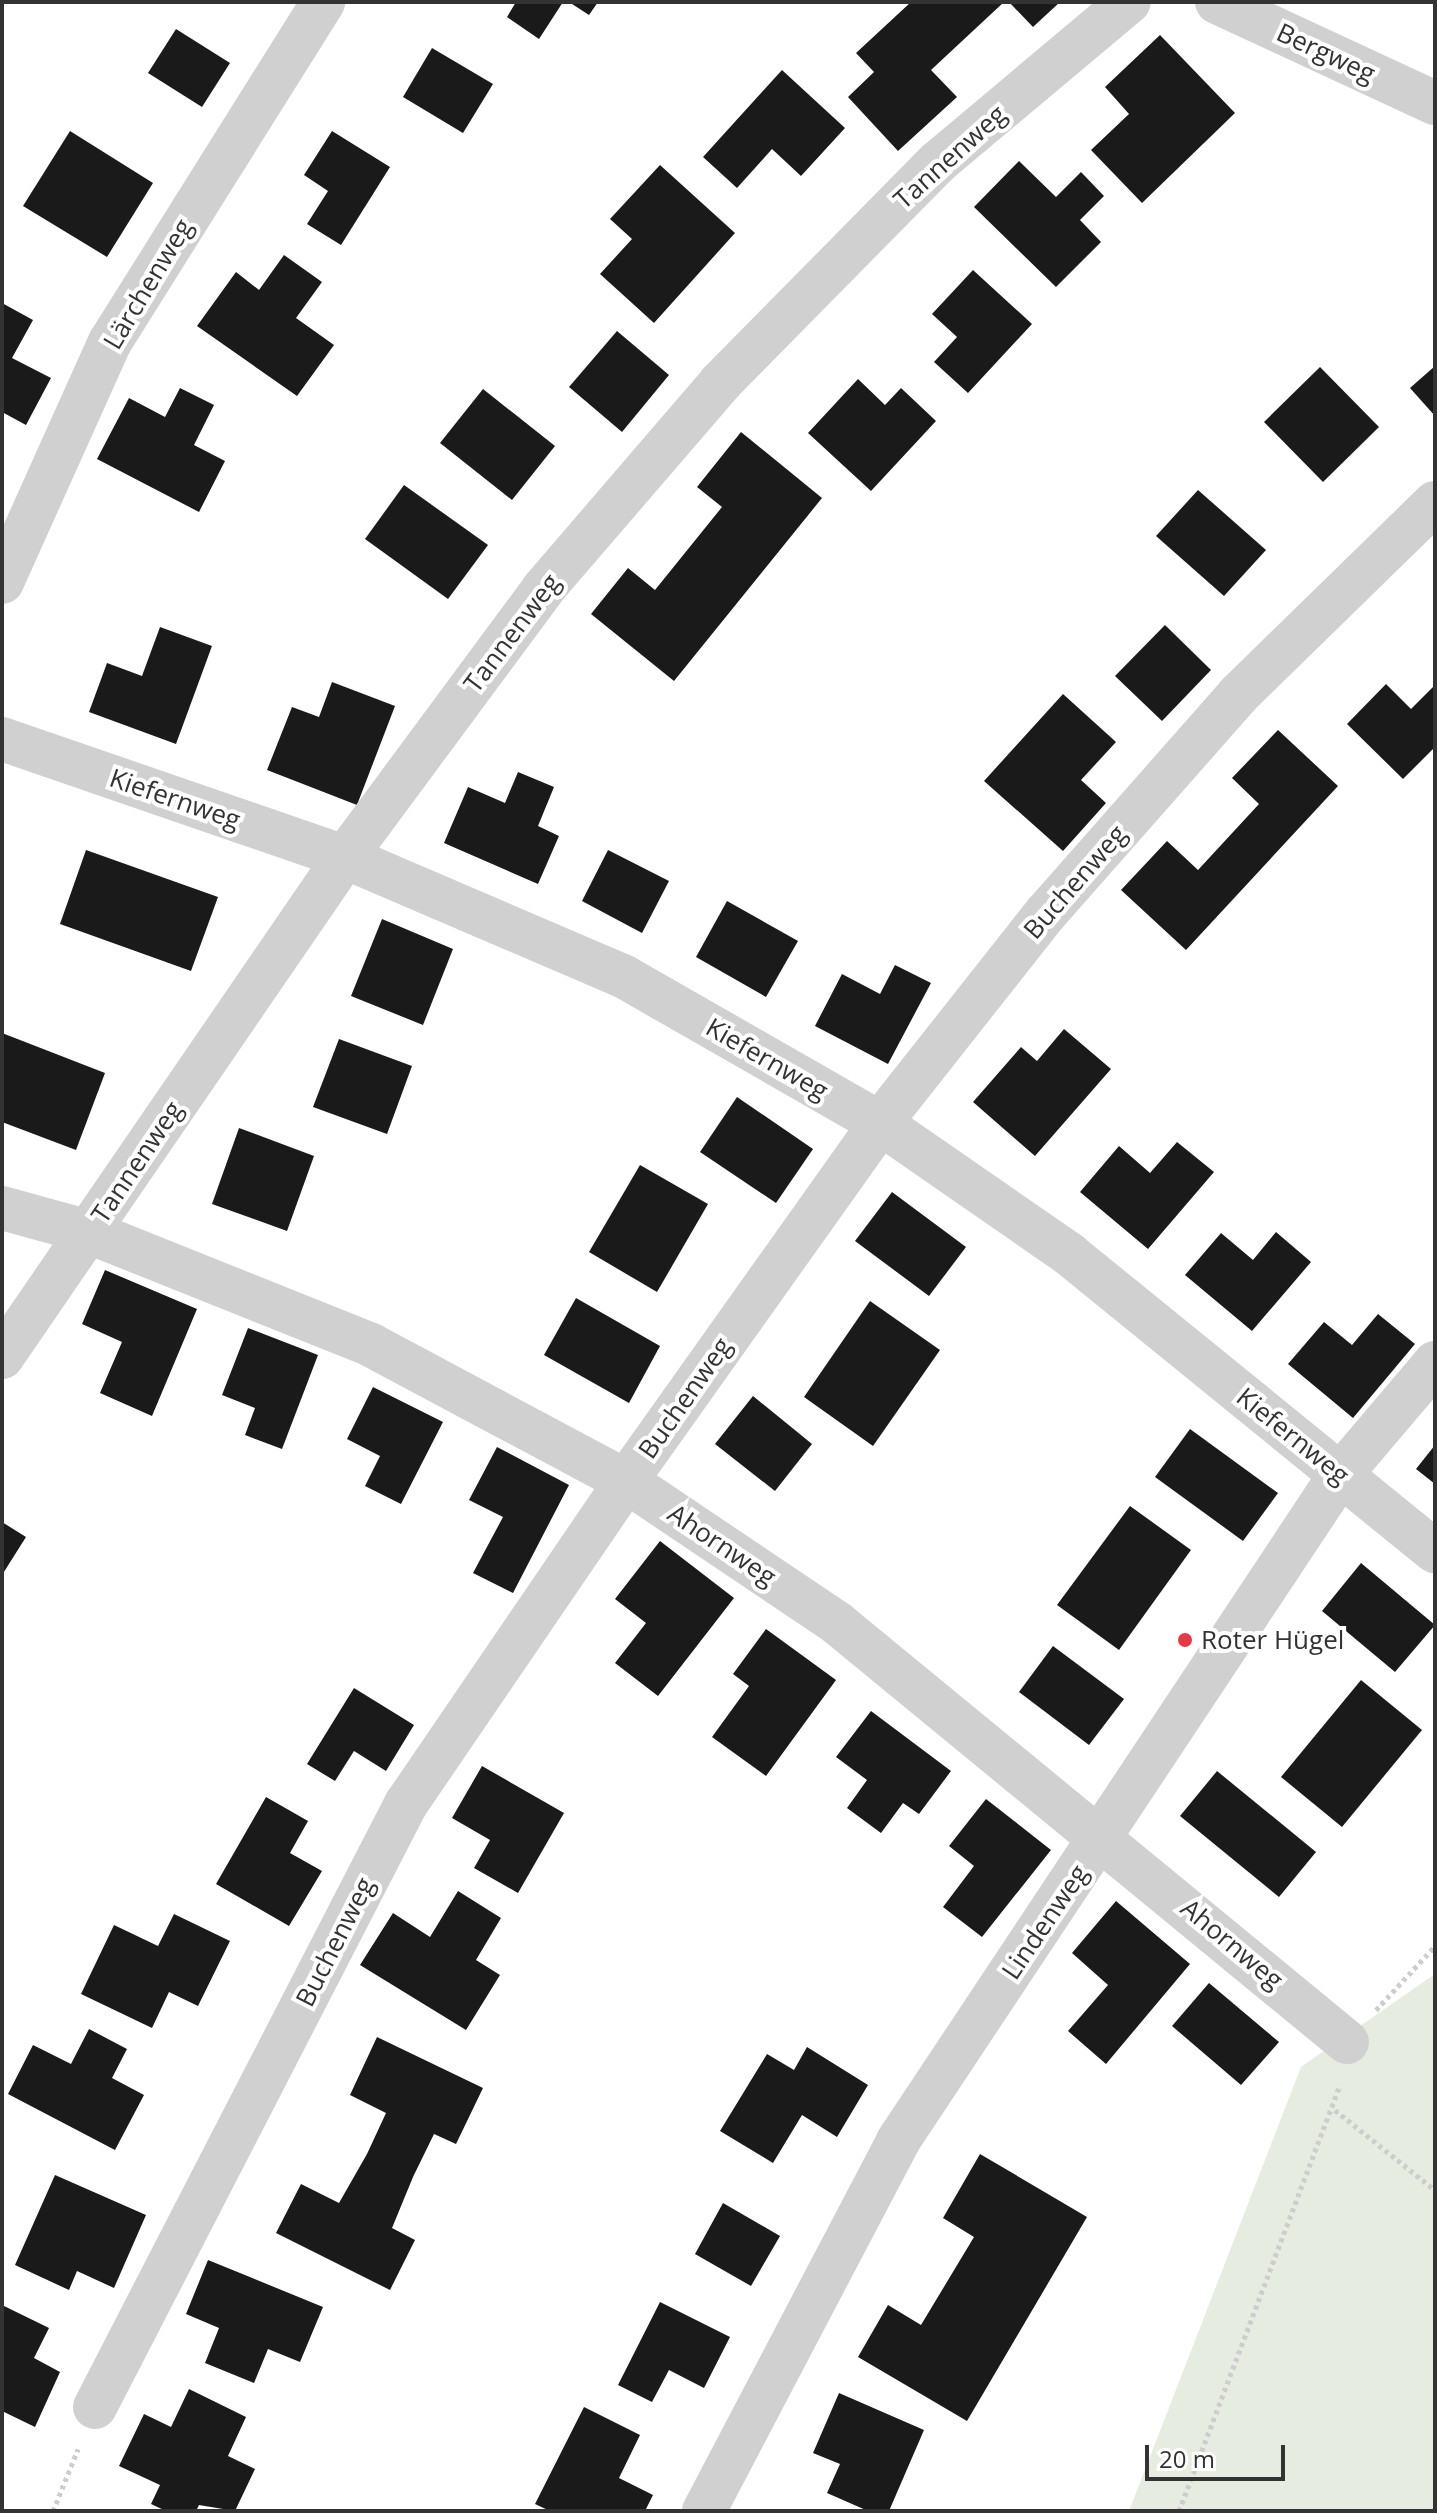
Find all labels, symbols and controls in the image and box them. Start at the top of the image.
street label: Bergweg [1272,17,1380,89]
street label: Tannenweg [888,99,1012,215]
street label: Lärchenweg [97,213,199,355]
street label: Tannenweg [457,568,567,698]
street label: Kiefernweg [106,762,244,836]
street label: Buchenweg [1017,819,1133,945]
street label: Kiefernweg [700,1012,834,1106]
street label: Tannenweg [85,1095,189,1229]
street label: Buchenweg [632,1331,738,1465]
street label: Kiefernweg [1230,1381,1356,1491]
street label: Ahornweg [662,1498,782,1592]
place label: Roter Hügel [1201,1624,1344,1656]
marker: Roter Hügel [1176,1631,1194,1649]
street label: Lindenweg [995,1859,1095,1985]
street label: Buchenweg [289,1872,381,2012]
street label: Ahornweg [1175,1892,1289,1996]
scale bar [1149,2429,1289,2479]
text: 20 m [1159,2442,1215,2475]

